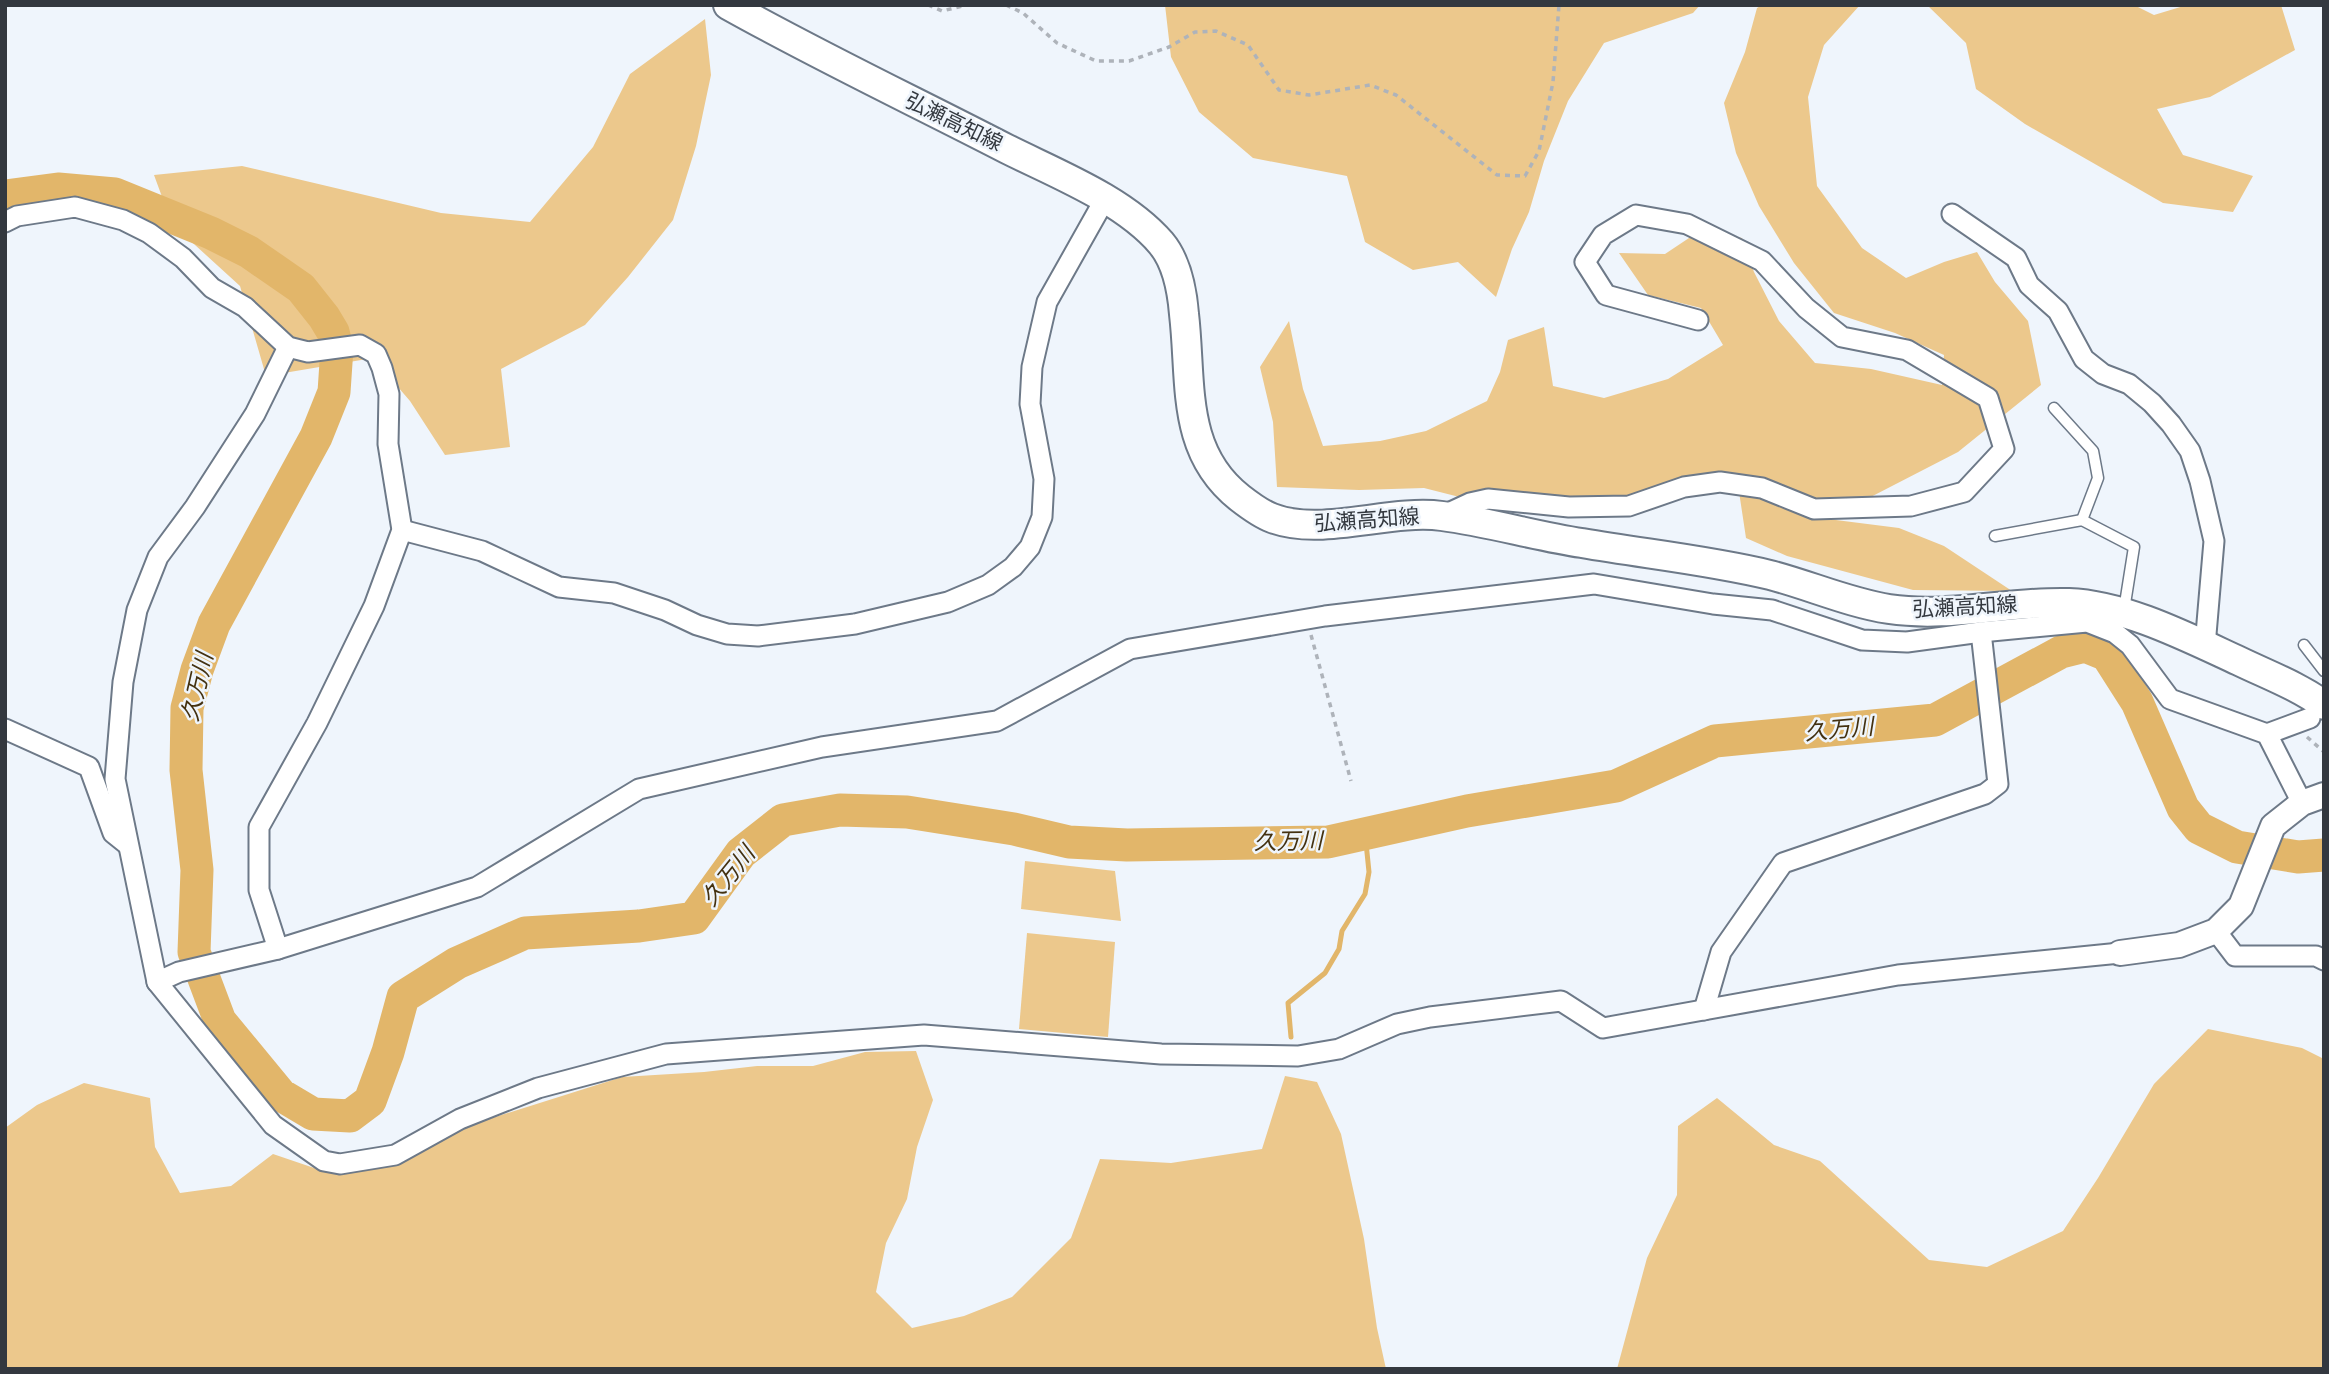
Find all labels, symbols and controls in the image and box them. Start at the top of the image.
street label: 弘瀬高知線 [902,88,1006,156]
street label: 弘瀬高知線 [1314,504,1420,536]
street label: 弘瀬高知線 [1912,592,2018,622]
water label: 久万川 [177,648,218,724]
water label: 久万川 [1803,713,1877,745]
water label: 久万川 [1253,827,1326,855]
water label: 久万川 [696,839,762,911]

